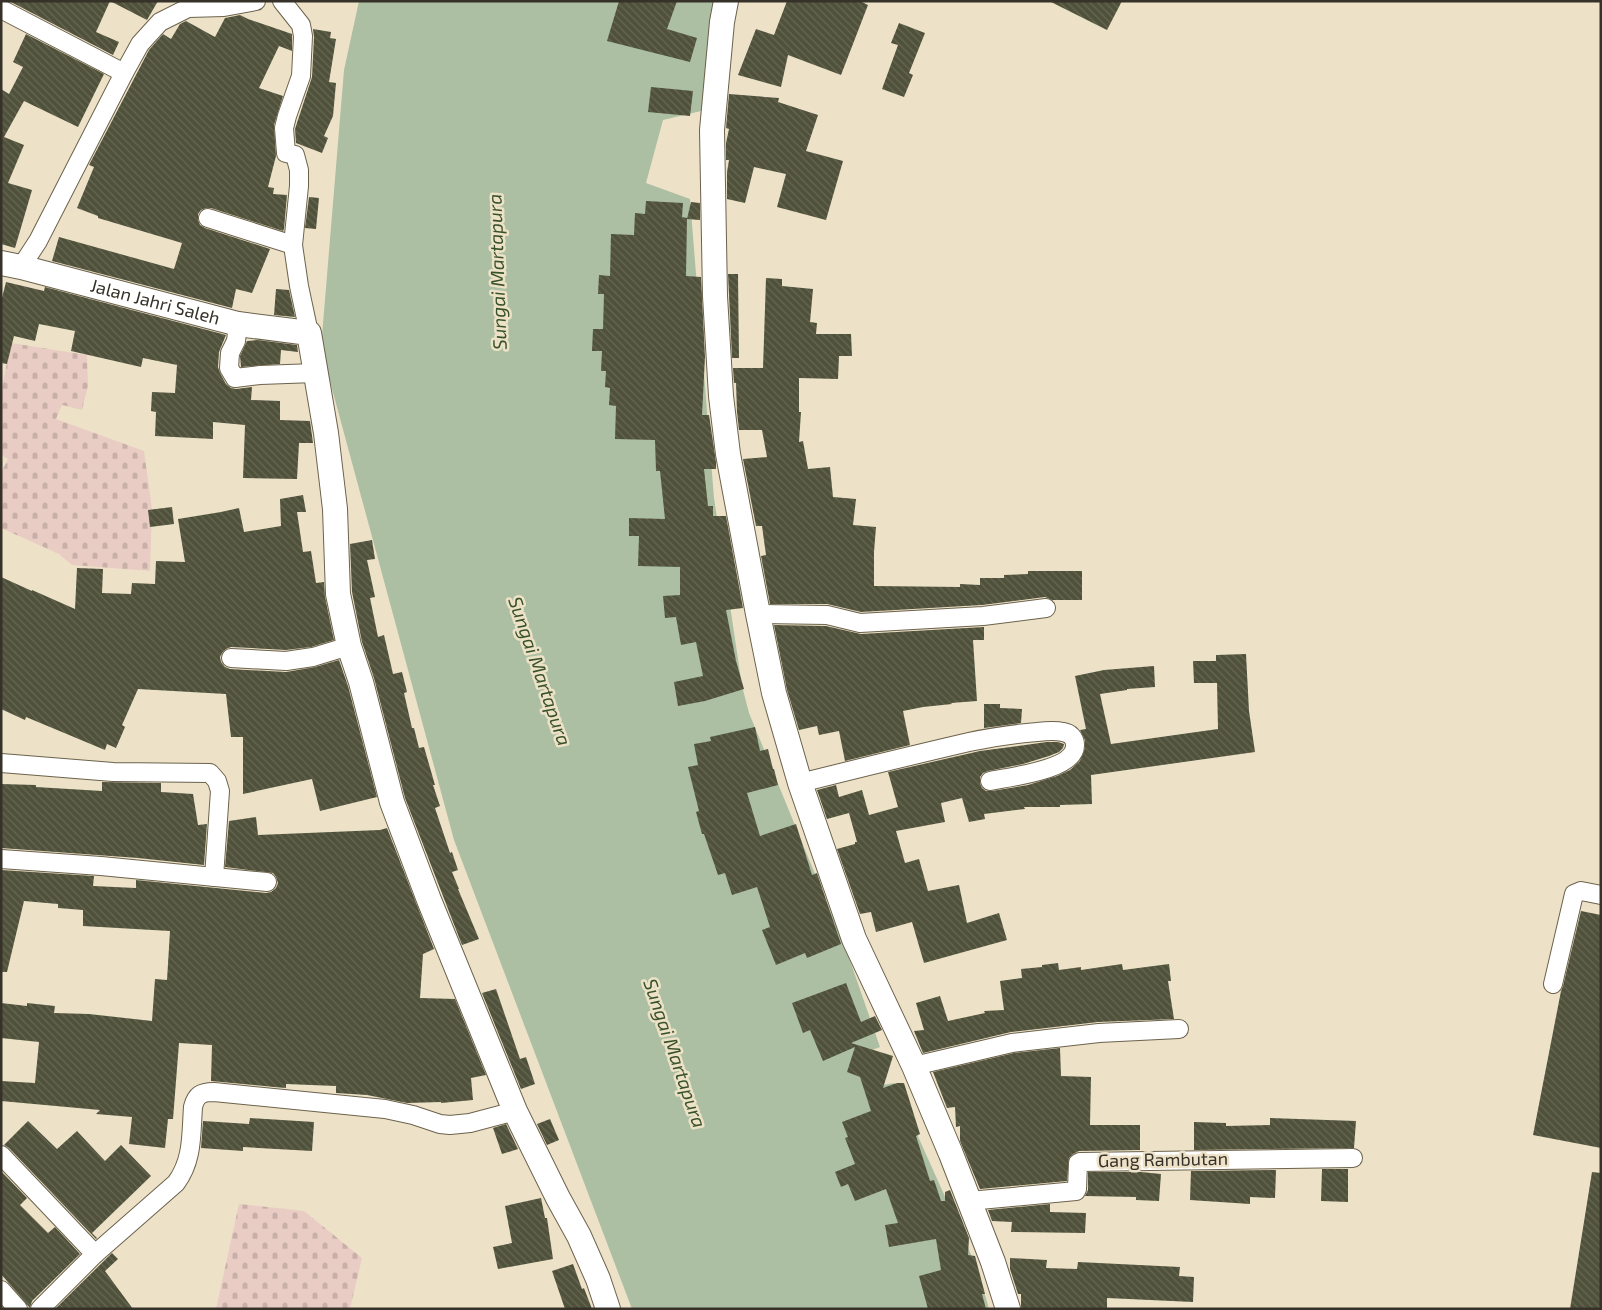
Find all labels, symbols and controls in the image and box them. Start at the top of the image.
water label: Sungai Martapura [482,194,511,350]
street label: Jalan Jahri Saleh [88,274,222,329]
water label: Sungai Martapura [504,593,577,748]
water label: Sungai Martapura [639,975,712,1130]
street label: Gang Rambutan [1098,1147,1228,1171]

